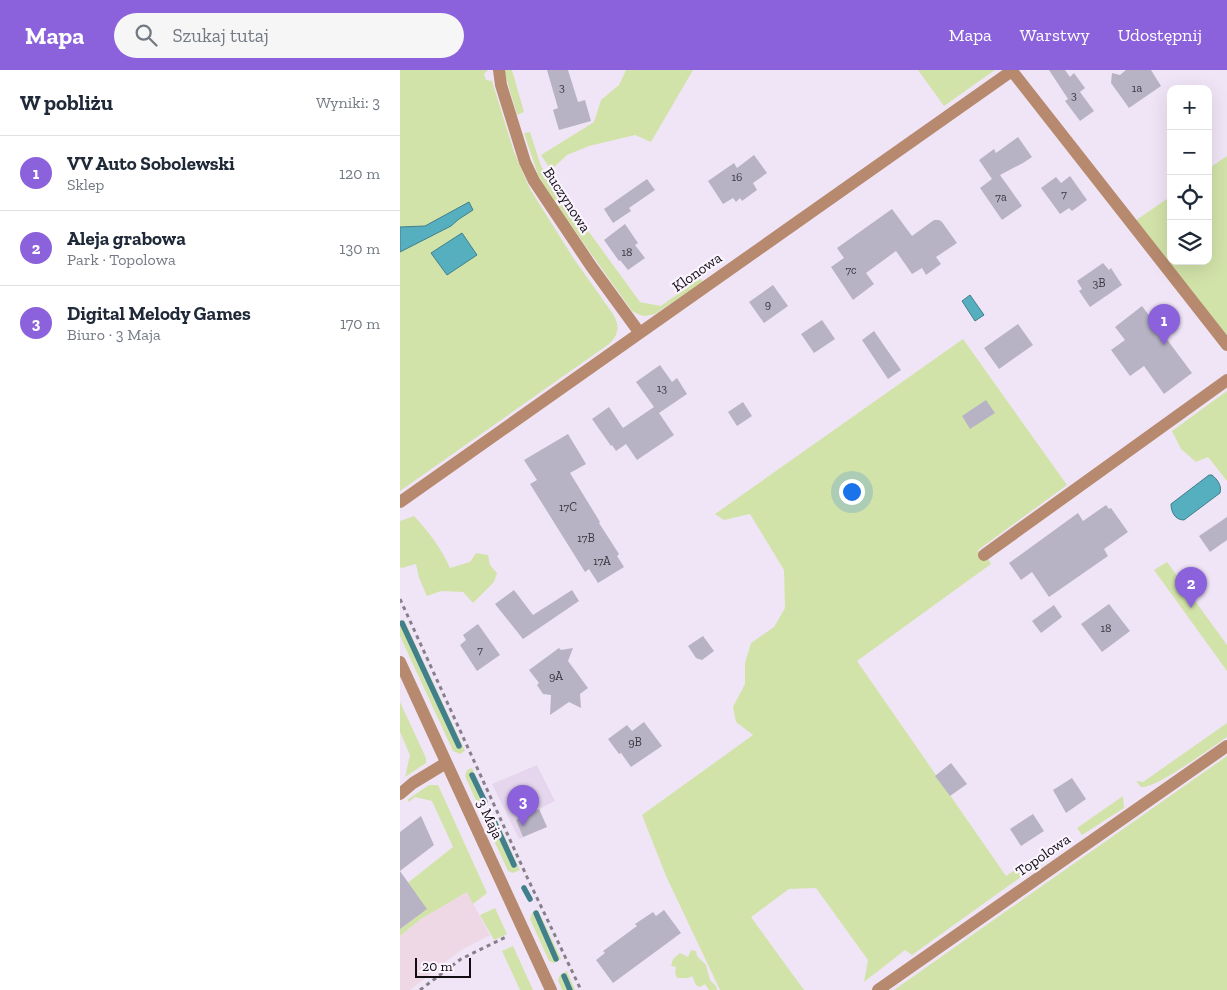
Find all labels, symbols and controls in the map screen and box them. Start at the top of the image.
search box [114,13,464,58]
text: Mapa [25,21,84,50]
icon: search [132,21,160,49]
text: Szukaj tutaj [172,24,269,47]
text: Mapa [949,24,992,46]
text: Warstwy [1020,24,1090,46]
text: Udostępnij [1118,24,1202,46]
house number: 3 [559,80,565,94]
house number: 1a [1132,81,1142,95]
map controls [1167,85,1212,265]
button: + [1167,85,1212,130]
house number: 3 [1071,88,1077,102]
text: W pobliżu [20,90,113,115]
text: Wyniki: 3 [316,93,380,112]
button: − [1167,130,1212,175]
text: VV Auto Sobolewski [67,152,235,175]
text: 1 [33,164,39,183]
text: 120 m [339,164,380,183]
street label: Buczynowa [539,164,595,236]
house number: 16 [732,170,743,184]
text: Sklep [67,175,104,194]
button: locate [1167,175,1212,220]
house number: 7 [1061,187,1067,201]
house number: 7a [995,190,1007,204]
button: layers [1167,220,1212,265]
text: Aleja grabowa [67,227,186,250]
text: 2 [32,239,40,258]
text: 130 m [339,239,380,258]
house number: 18 [621,245,633,259]
street label: Klonowa [669,249,725,295]
text: Park · Topolowa [67,250,176,269]
house number: 7c [845,263,857,277]
house number: 3B [1092,276,1106,290]
house number: 9 [765,297,771,311]
text: Digital Melody Games [67,302,251,325]
pin: 1 [1148,304,1180,345]
text: 3 [32,314,40,333]
text: 170 m [340,314,380,333]
text: Biuro · 3 Maja [67,325,161,344]
house number: 13 [657,381,667,395]
your location [839,479,865,505]
house number: 17C [559,500,577,514]
house number: 17B [577,531,595,545]
house number: 17A [593,554,611,568]
pin: 2 [1175,567,1207,608]
house number: 18 [1100,621,1112,635]
house number: 7 [477,643,483,657]
house number: 9A [549,669,563,683]
house number: 9B [628,735,642,749]
pin: 3 [507,785,539,826]
street label: 3 Maja [473,796,507,842]
street label: Topolowa [1012,830,1074,880]
scale bar [415,955,471,978]
text: 20 m [422,958,453,975]

